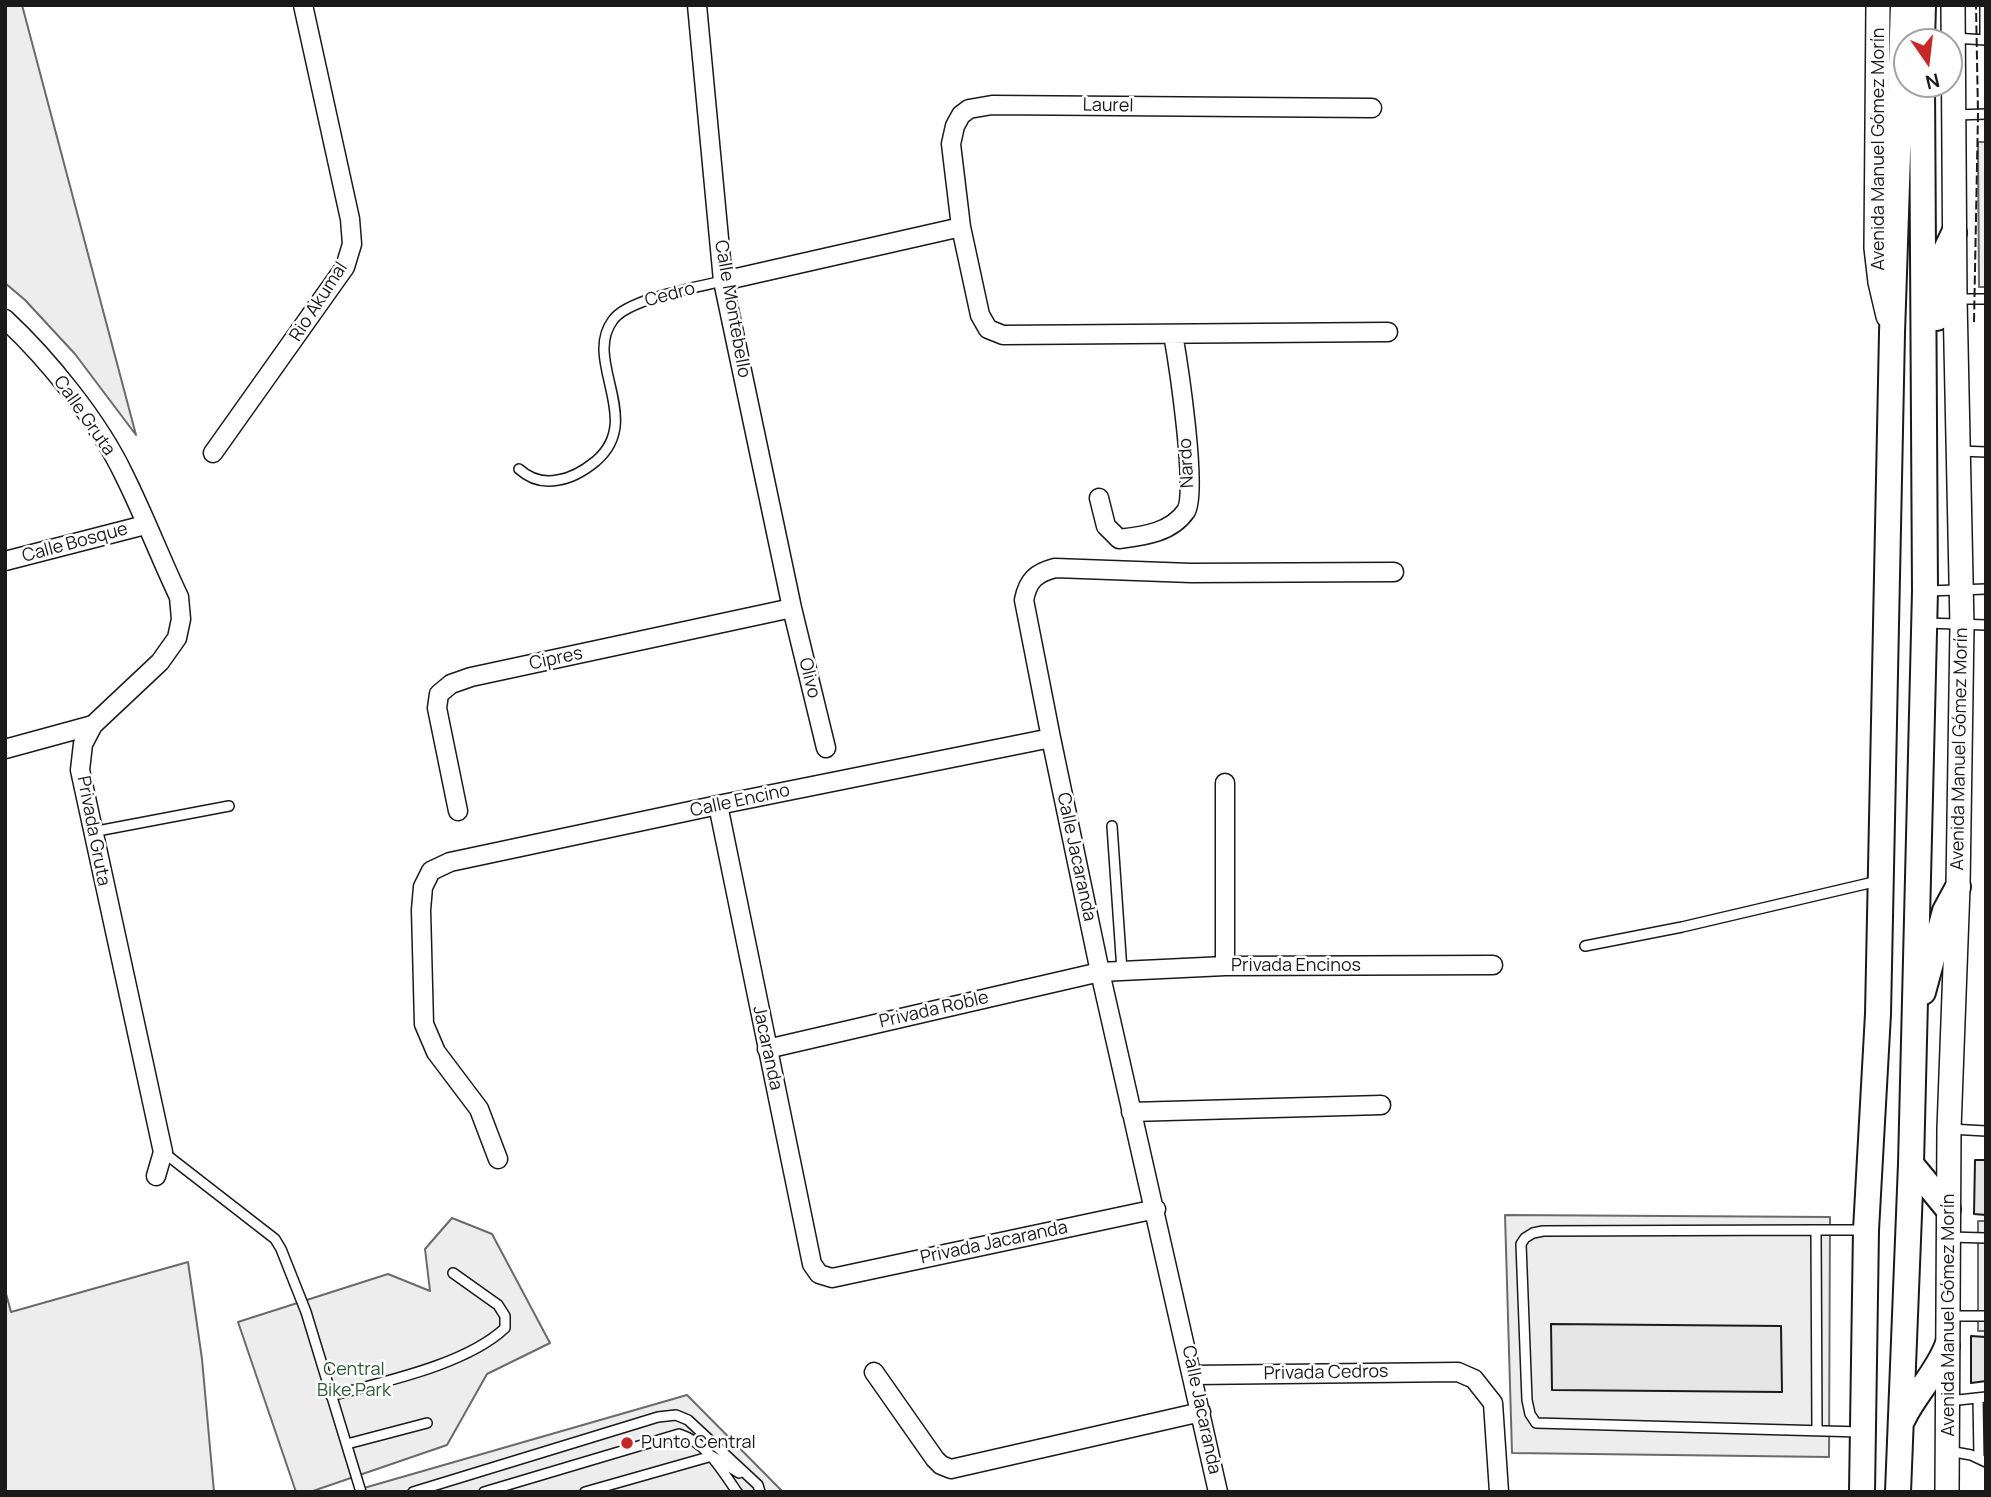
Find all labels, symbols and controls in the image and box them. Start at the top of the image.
street label: Avenida Manuel Gómez Morín [1868,27,1890,271]
north arrow [1893,28,1963,98]
text: N [1923,67,1942,96]
street label: Laurel [1082,95,1134,117]
street label: Calle Montebello [709,238,755,380]
street label: Rio Akumal [285,258,353,346]
street label: Cedro [643,278,697,312]
street label: Calle Gruta [49,372,119,460]
street label: Nardo [1175,437,1199,489]
street label: Calle Bosque [20,519,130,567]
street label: Avenida Manuel Gómez Morín [1947,627,1973,871]
street label: Cipres [527,643,585,675]
street label: Olivo [794,656,824,700]
street label: Privada Gruta [72,774,114,888]
street label: Calle Encino [688,780,792,822]
street label: Calle Jacaranda [1052,791,1100,923]
street label: Privada Encinos [1231,955,1361,977]
street label: Privada Roble [877,987,991,1033]
street label: Jacaranda [748,1004,786,1092]
street label: Avenida Manuel Gómez Morín [1938,1193,1960,1437]
street label: Privada Jacaranda [918,1217,1070,1269]
street label: Calle Jacaranda [1177,1344,1225,1476]
park label: Central Bike Park [317,1359,391,1402]
street label: Privada Cedros [1263,1361,1389,1385]
place label: Punto Central [641,1432,756,1454]
marker: Punto Central [619,1435,635,1451]

